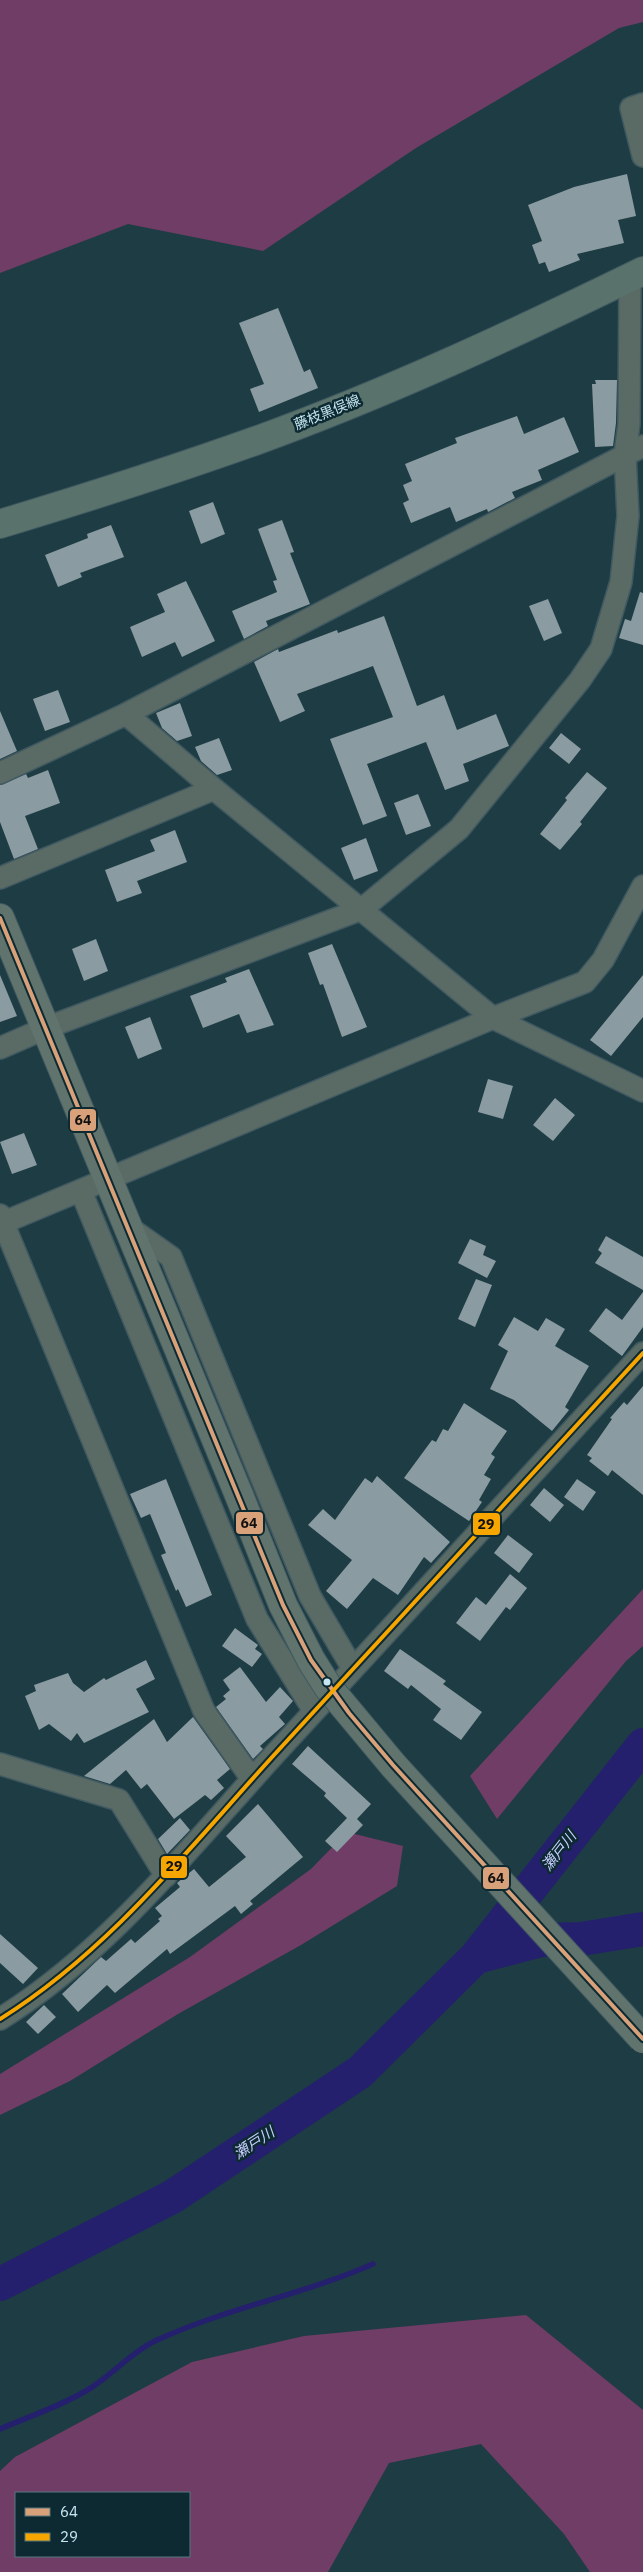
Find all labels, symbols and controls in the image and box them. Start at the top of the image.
street label: 藤枝黒俣線 [291,391,363,433]
line badge: 64 [69,1108,97,1132]
text: 64 [75,1111,91,1129]
line badge: 64 [235,1511,264,1535]
line badge: 29 [472,1512,501,1536]
text: 64 [241,1514,257,1532]
text: 29 [478,1515,494,1533]
unlabelled marker [322,1677,332,1687]
water label: 瀬戸川 [537,1826,581,1874]
line badge: 29 [160,1855,188,1879]
text: 29 [166,1857,182,1875]
line badge: 64 [482,1866,510,1890]
text: 64 [488,1869,504,1887]
water label: 瀬戸川 [230,2121,279,2163]
legend [15,2492,190,2557]
text: 64 [60,2502,78,2521]
text: 29 [60,2527,78,2546]

